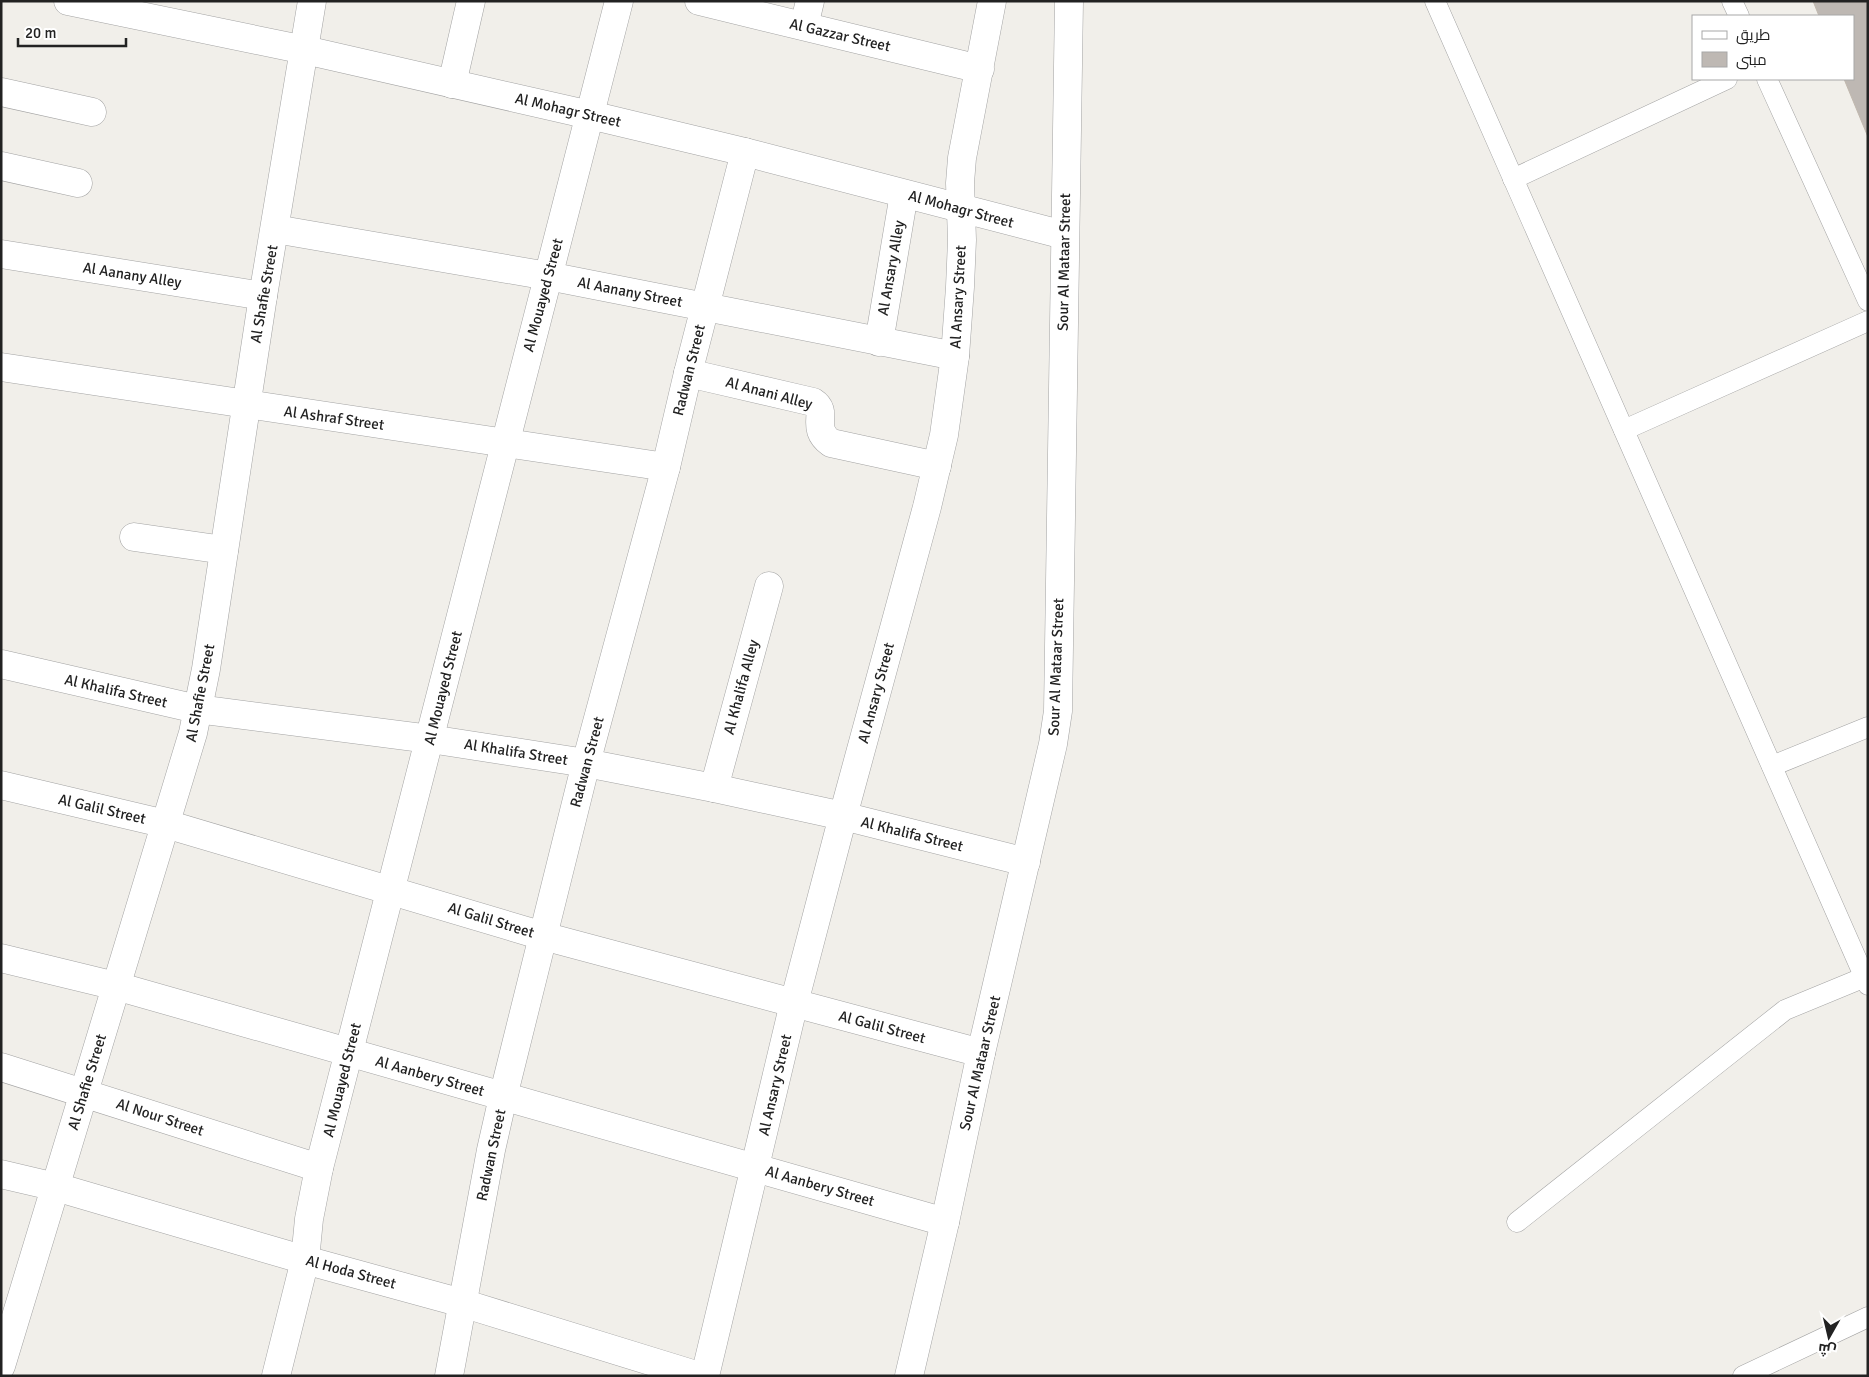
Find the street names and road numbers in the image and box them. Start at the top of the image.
street label: Al Gazzar Street [788,15,892,55]
street label: Al Mohagr Street [513,89,623,131]
street label: Al Mohagr Street [906,186,1016,232]
street label: Sour Al Mataar Street [1054,193,1074,331]
street label: Al Ansary Alley [874,219,908,317]
street label: Al Mouayed Street [519,236,567,354]
street label: Al Shafie Street [247,243,281,345]
street label: Al Ansary Street [946,245,970,349]
street label: Al Aanany Alley [82,258,182,292]
street label: Al Aanany Street [576,273,684,311]
street label: Radwan Street [669,323,709,417]
street label: Al Anani Alley [724,373,814,413]
street label: Al Ashraf Street [283,402,385,434]
street label: Sour Al Mataar Street [1045,598,1067,736]
street label: Al Mouayed Street [420,629,466,747]
street label: Al Khalifa Alley [720,638,762,736]
street label: Al Ansary Street [854,641,898,745]
street label: Al Shafie Street [182,642,218,744]
street label: Al Khalifa Street [63,670,169,712]
street label: Radwan Street [566,715,608,809]
street label: Al Khalifa Street [463,735,569,769]
street label: Al Galil Street [57,790,147,828]
street label: Al Khalifa Street [859,813,965,855]
street label: Al Galil Street [446,898,536,942]
street label: Sour Al Mataar Street [956,994,1004,1132]
street label: Al Galil Street [837,1007,927,1047]
street label: Al Mouayed Street [319,1021,365,1139]
street label: Al Shafie Street [64,1032,110,1132]
street label: Al Ansary Street [755,1033,795,1137]
street label: Al Aanbery Street [373,1052,487,1100]
street label: Al Nour Street [114,1094,206,1140]
street label: Radwan Street [473,1108,509,1202]
street label: Al Aanbery Street [763,1162,877,1210]
street label: Al Hoda Street [304,1251,398,1293]

